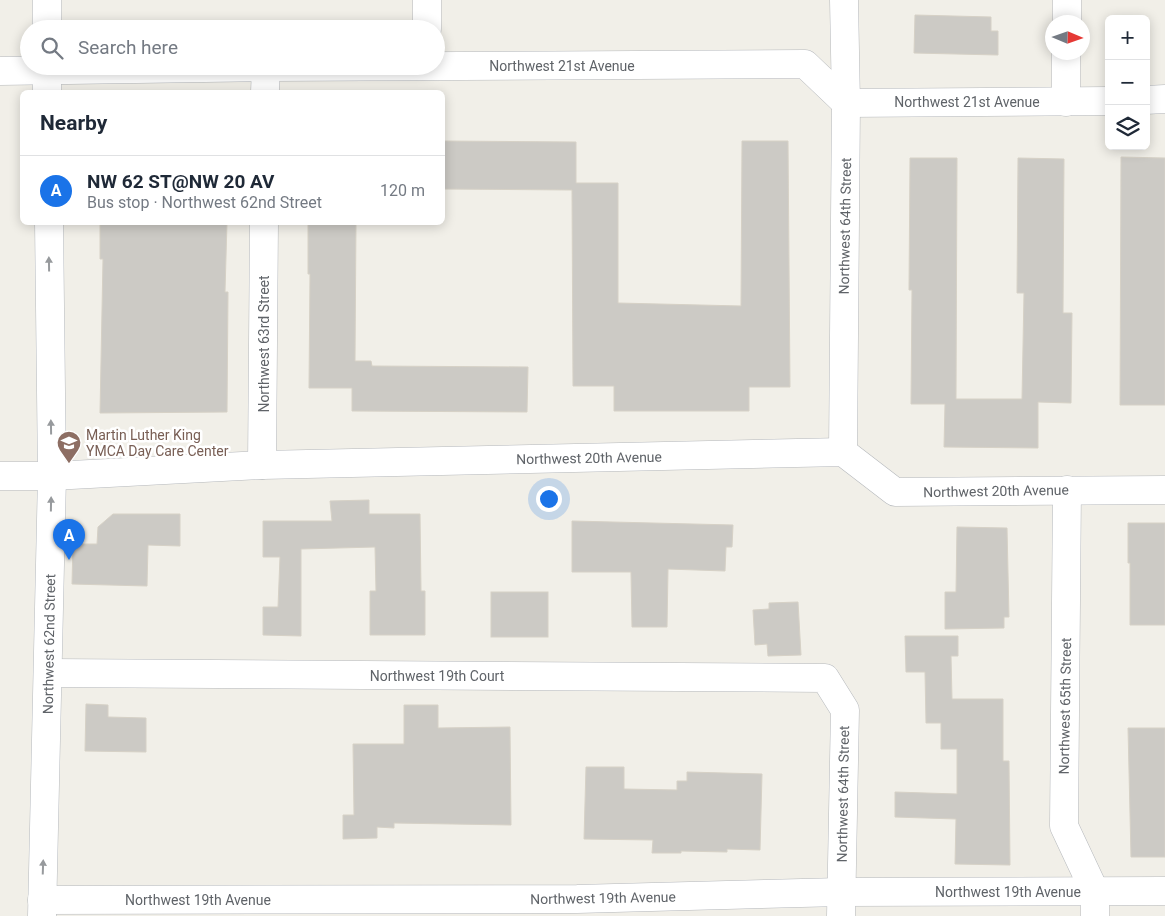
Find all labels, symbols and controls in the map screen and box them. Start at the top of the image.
north arrow [1045,15,1090,60]
map controls [1105,15,1150,150]
button: + [1105,15,1150,60]
search box [20,20,445,75]
icon: search [38,34,66,62]
text: Search here [78,36,178,59]
street label: Northwest 21st Avenue [489,58,635,74]
button: − [1105,60,1150,105]
street label: Northwest 21st Avenue [894,94,1040,110]
button: layers [1105,105,1150,150]
text: Nearby [40,111,107,135]
street label: Northwest 64th Street [836,157,854,295]
text: NW 62 ST@NW 20 AV [87,170,275,193]
text: A [51,181,61,200]
text: 120 m [380,181,425,200]
text: Bus stop · Northwest 62nd Street [87,193,322,212]
one-way arrow [45,256,53,272]
street label: Northwest 63rd Street [256,275,272,413]
one-way arrow [47,419,55,435]
place label: Martin Luther King YMCA Day Care Center [86,427,229,459]
school or university icon: Martin Luther King YMCA Day Care Center [56,430,82,464]
street label: Northwest 20th Avenue [516,449,662,467]
street label: Northwest 20th Avenue [923,482,1069,500]
your location [536,486,562,512]
one-way arrow [47,496,55,512]
pin: A [53,519,85,560]
street label: Northwest 62nd Street [40,573,58,714]
street label: Northwest 65th Street [1056,637,1074,775]
street label: Northwest 19th Court [370,668,505,684]
street label: Northwest 64th Street [834,725,852,863]
one-way arrow [39,859,47,875]
street label: Northwest 19th Avenue [935,884,1081,900]
street label: Northwest 19th Avenue [530,889,676,907]
street label: Northwest 19th Avenue [125,892,271,908]

